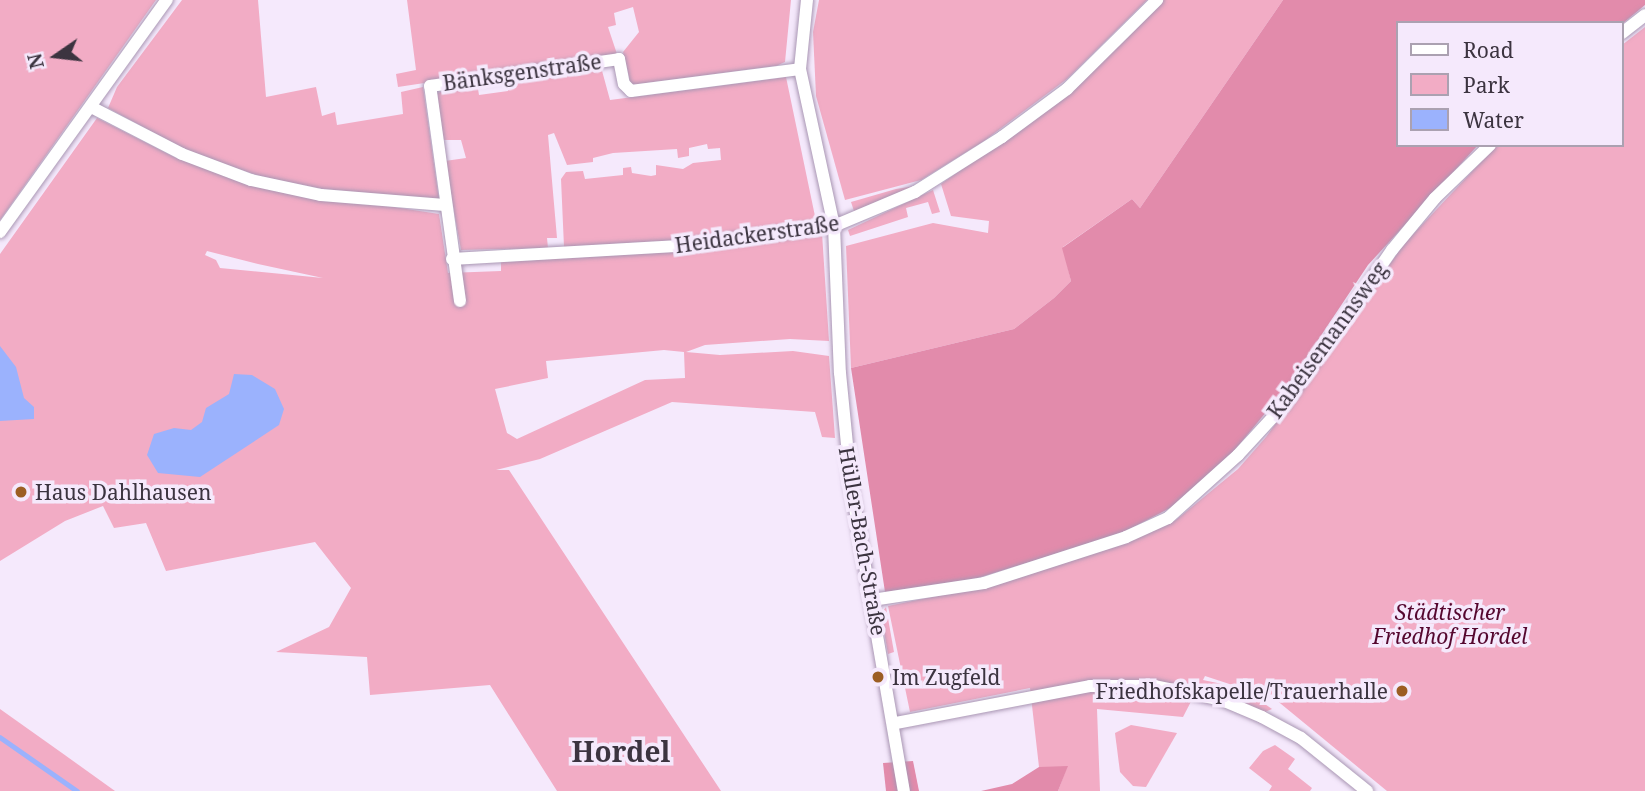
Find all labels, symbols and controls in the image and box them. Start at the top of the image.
north arrow [21,21,91,91]
legend [1396,21,1624,147]
text: Road [1463,36,1514,64]
street label: Bänksgenstraße [441,48,603,96]
text: N [21,51,50,72]
text: Park [1463,71,1510,99]
text: Water [1463,106,1524,134]
street label: Heidackerstraße [673,210,841,258]
street label: Kabeisemannsweg [1262,257,1392,423]
street label: Hüller-Bach-Straße [834,445,892,637]
place label: Haus Dahlhausen [35,479,211,505]
marker: Haus Dahlhausen [13,484,29,500]
park label: Städtischer Friedhof Hordel [1373,599,1527,649]
place label: Im Zugfeld [892,664,1000,690]
marker: Im Zugfeld [870,669,886,685]
place label: Friedhofskapelle/Trauerhalle [1096,678,1388,704]
marker: Friedhofskapelle/Trauerhalle [1394,683,1410,699]
district label: Hordel [572,734,670,768]

